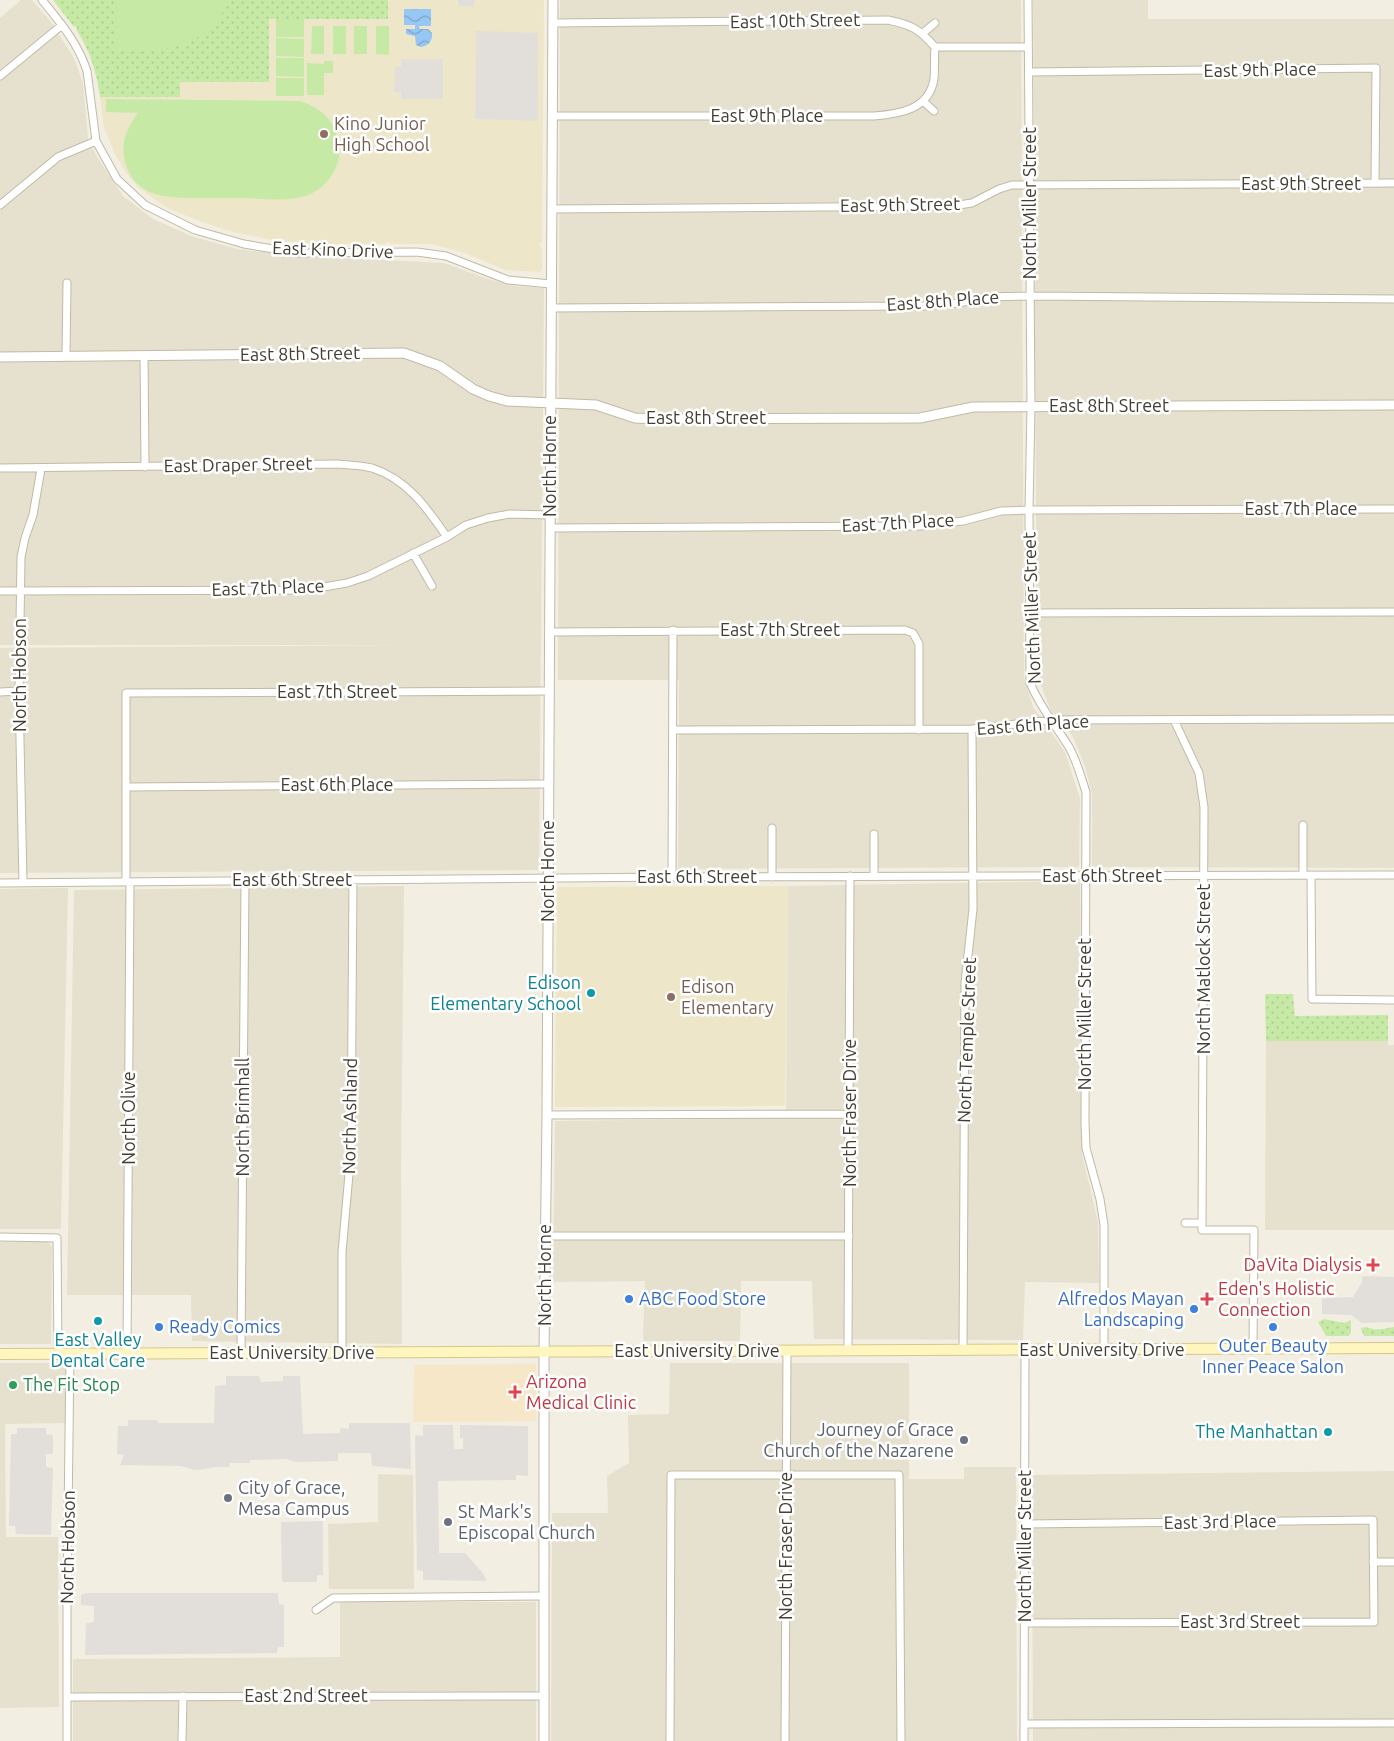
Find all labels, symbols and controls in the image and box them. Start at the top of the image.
street label: East 10th Street [730,9,860,31]
street label: East 9th Place [1203,58,1317,80]
street label: East 9th Place [711,105,824,125]
place label: Kino Junior High School [334,113,430,154]
street label: North Miller Street [1019,127,1039,279]
marker: Kino Junior High School [318,128,330,140]
street label: East 9th Street [1241,173,1361,193]
street label: East 9th Street [840,193,960,215]
street label: East Kino Drive [272,237,394,261]
street label: East 8th Place [886,286,1000,314]
street label: East 8th Street [240,342,360,364]
street label: East 8th Street [1049,395,1169,415]
street label: East 8th Street [646,407,766,427]
street label: North Horne [539,415,559,517]
street label: East Draper Street [163,453,313,475]
street label: East 7th Place [1245,498,1358,518]
street label: East 7th Place [841,509,955,535]
street label: North Miller Street [1018,532,1044,684]
street label: East 7th Place [211,575,325,599]
street label: North Hobson [9,618,29,732]
street label: East 7th Street [720,619,840,639]
street label: East 7th Street [277,681,397,701]
street label: East 6th Place [976,710,1090,738]
street label: East 6th Place [281,774,394,794]
street label: North Horne [537,820,557,922]
street label: East 6th Street [1042,865,1162,885]
street label: East 6th Street [637,866,757,886]
street label: East 6th Street [232,869,352,889]
street label: North Matlock Street [1193,884,1213,1054]
street label: North Miller Street [1074,938,1094,1090]
street label: North Temple Street [953,957,979,1123]
place label: Edison Elementary School [430,972,581,1013]
place label: Edison Elementary [681,976,774,1017]
marker: Edison Elementary School [585,987,597,999]
marker: Edison Elementary [665,991,677,1003]
street label: North Fraser Drive [839,1039,859,1187]
street label: North Brimhall [232,1057,252,1176]
street label: North Ashland [338,1058,360,1174]
street label: North Olive [118,1071,138,1165]
street label: North Horne [534,1224,554,1326]
place label: DaVita Dialysis [1244,1254,1362,1274]
marker: DaVita Dialysis [1366,1258,1380,1272]
place label: Eden's Holistic Connection [1218,1278,1334,1319]
place label: ABC Food Store [639,1288,766,1308]
place label: Alfredos Mayan Landscaping [1058,1288,1184,1329]
marker: Eden's Holistic Connection [1200,1292,1214,1306]
marker: ABC Food Store [623,1293,635,1305]
marker: Alfredos Mayan Landscaping [1188,1303,1200,1315]
marker: East Valley Dental Care [92,1315,104,1327]
place label: Ready Comics [169,1316,281,1336]
marker: Ready Comics [153,1321,165,1333]
marker: Outer Beauty Inner Peace Salon [1267,1321,1279,1333]
place label: East Valley Dental Care [50,1329,146,1370]
place label: Outer Beauty Inner Peace Salon [1202,1335,1344,1376]
street label: East University Drive [1019,1339,1185,1359]
street label: East University Drive [614,1340,780,1360]
street label: East University Drive [209,1342,375,1362]
place label: Arizona Medical Clinic [526,1371,636,1412]
place label: The Fit Stop [23,1374,120,1394]
marker: The Fit Stop [7,1379,19,1391]
marker: Arizona Medical Clinic [508,1385,522,1399]
place label: Journey of Grace Church of the Nazarene [763,1419,954,1460]
place label: The Manhattan [1195,1421,1318,1441]
marker: The Manhattan [1322,1426,1334,1438]
marker: Journey of Grace Church of the Nazarene [958,1434,970,1446]
street label: North Miller Street [1014,1470,1034,1622]
street label: North Fraser Drive [775,1472,795,1620]
place label: City of Grace, Mesa Campus [238,1477,349,1518]
street label: North Hobson [56,1490,78,1604]
marker: City of Grace, Mesa Campus [222,1492,234,1504]
place label: St Mark's Episcopal Church [458,1501,595,1542]
street label: East 3rd Place [1163,1510,1277,1532]
marker: St Mark's Episcopal Church [442,1516,454,1528]
street label: East 3rd Street [1180,1611,1300,1631]
street label: East 2nd Street [244,1685,368,1705]

